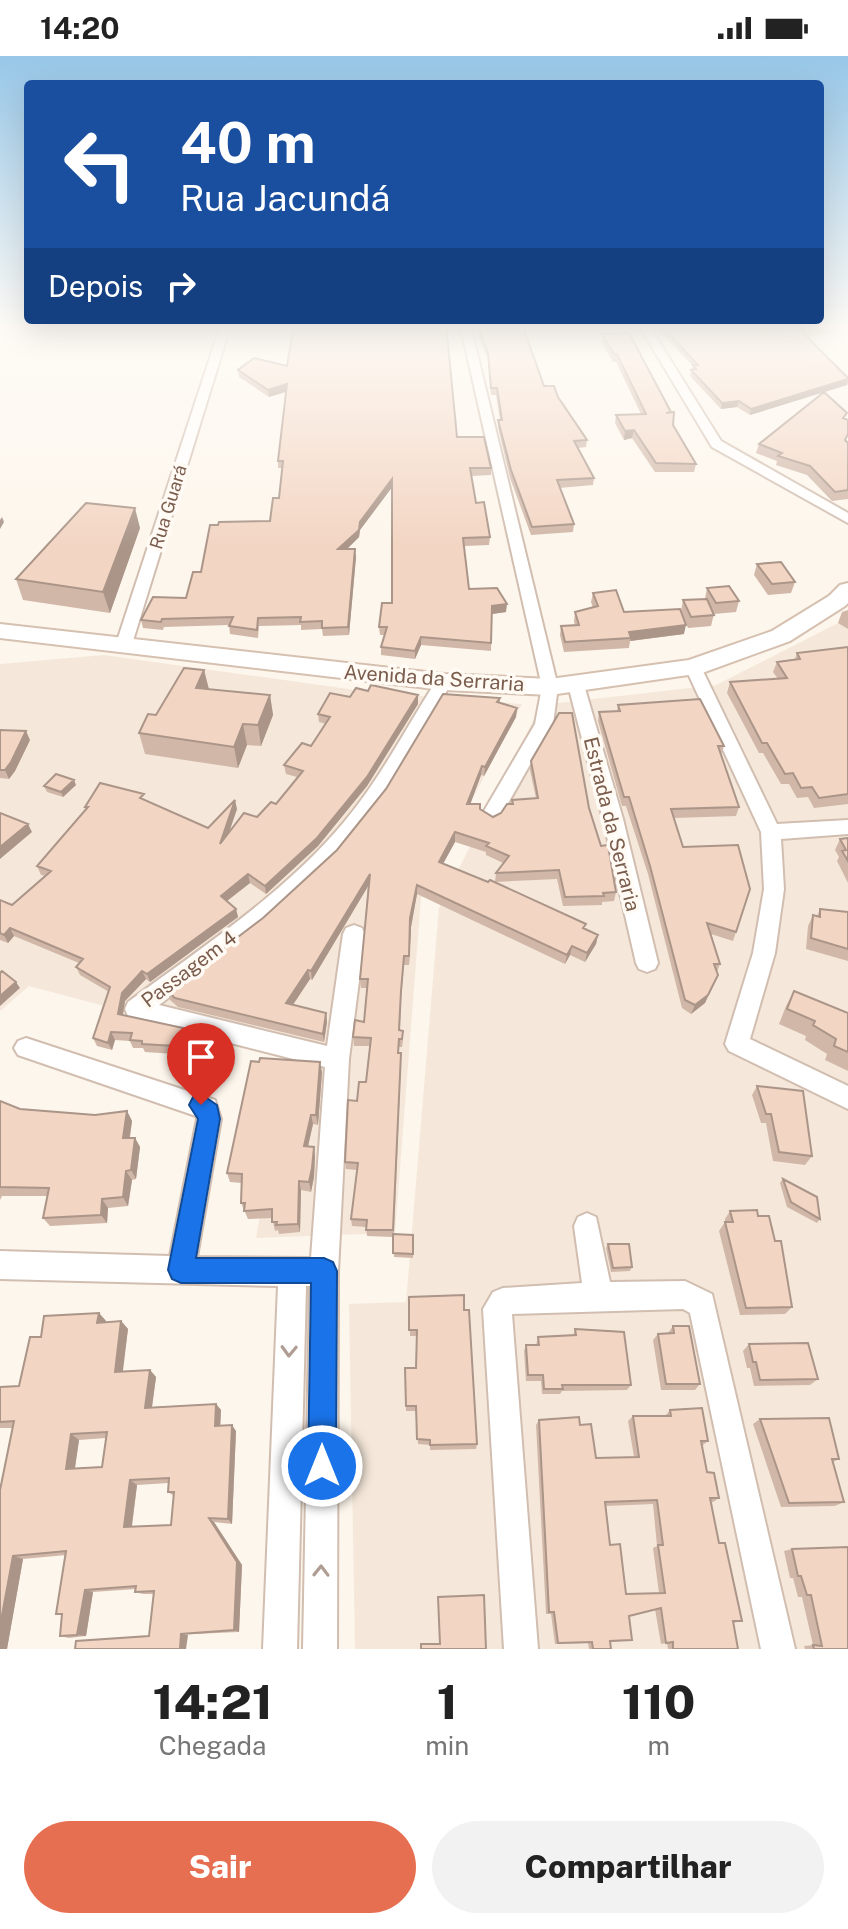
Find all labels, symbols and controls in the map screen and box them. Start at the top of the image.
text: 14:20 [40,10,120,46]
text: 40 m [180,110,316,176]
icon: left [48,112,152,216]
text: Rua Jacundá [180,177,390,219]
icon: right [159,264,203,308]
text: Depois [48,268,143,304]
street label: Rua Guará [145,462,191,552]
street label: Avenida da Serraria [343,660,525,696]
street label: Estrada da Serraria [579,734,645,914]
street label: Passagem 4 [137,925,241,1013]
pin [167,1023,235,1105]
icon: arrive [179,1035,223,1079]
one-way arrow [281,1345,298,1357]
position arrow [280,1424,364,1508]
one-way arrow [312,1564,330,1577]
text: 14:21 [152,1673,273,1730]
text: 1 [437,1673,458,1730]
text: 110 [622,1673,696,1730]
text: Chegada [159,1730,266,1761]
text: min [425,1730,469,1761]
text: m [647,1730,670,1761]
button: Sair [24,1821,416,1913]
button: Compartilhar [432,1821,824,1913]

